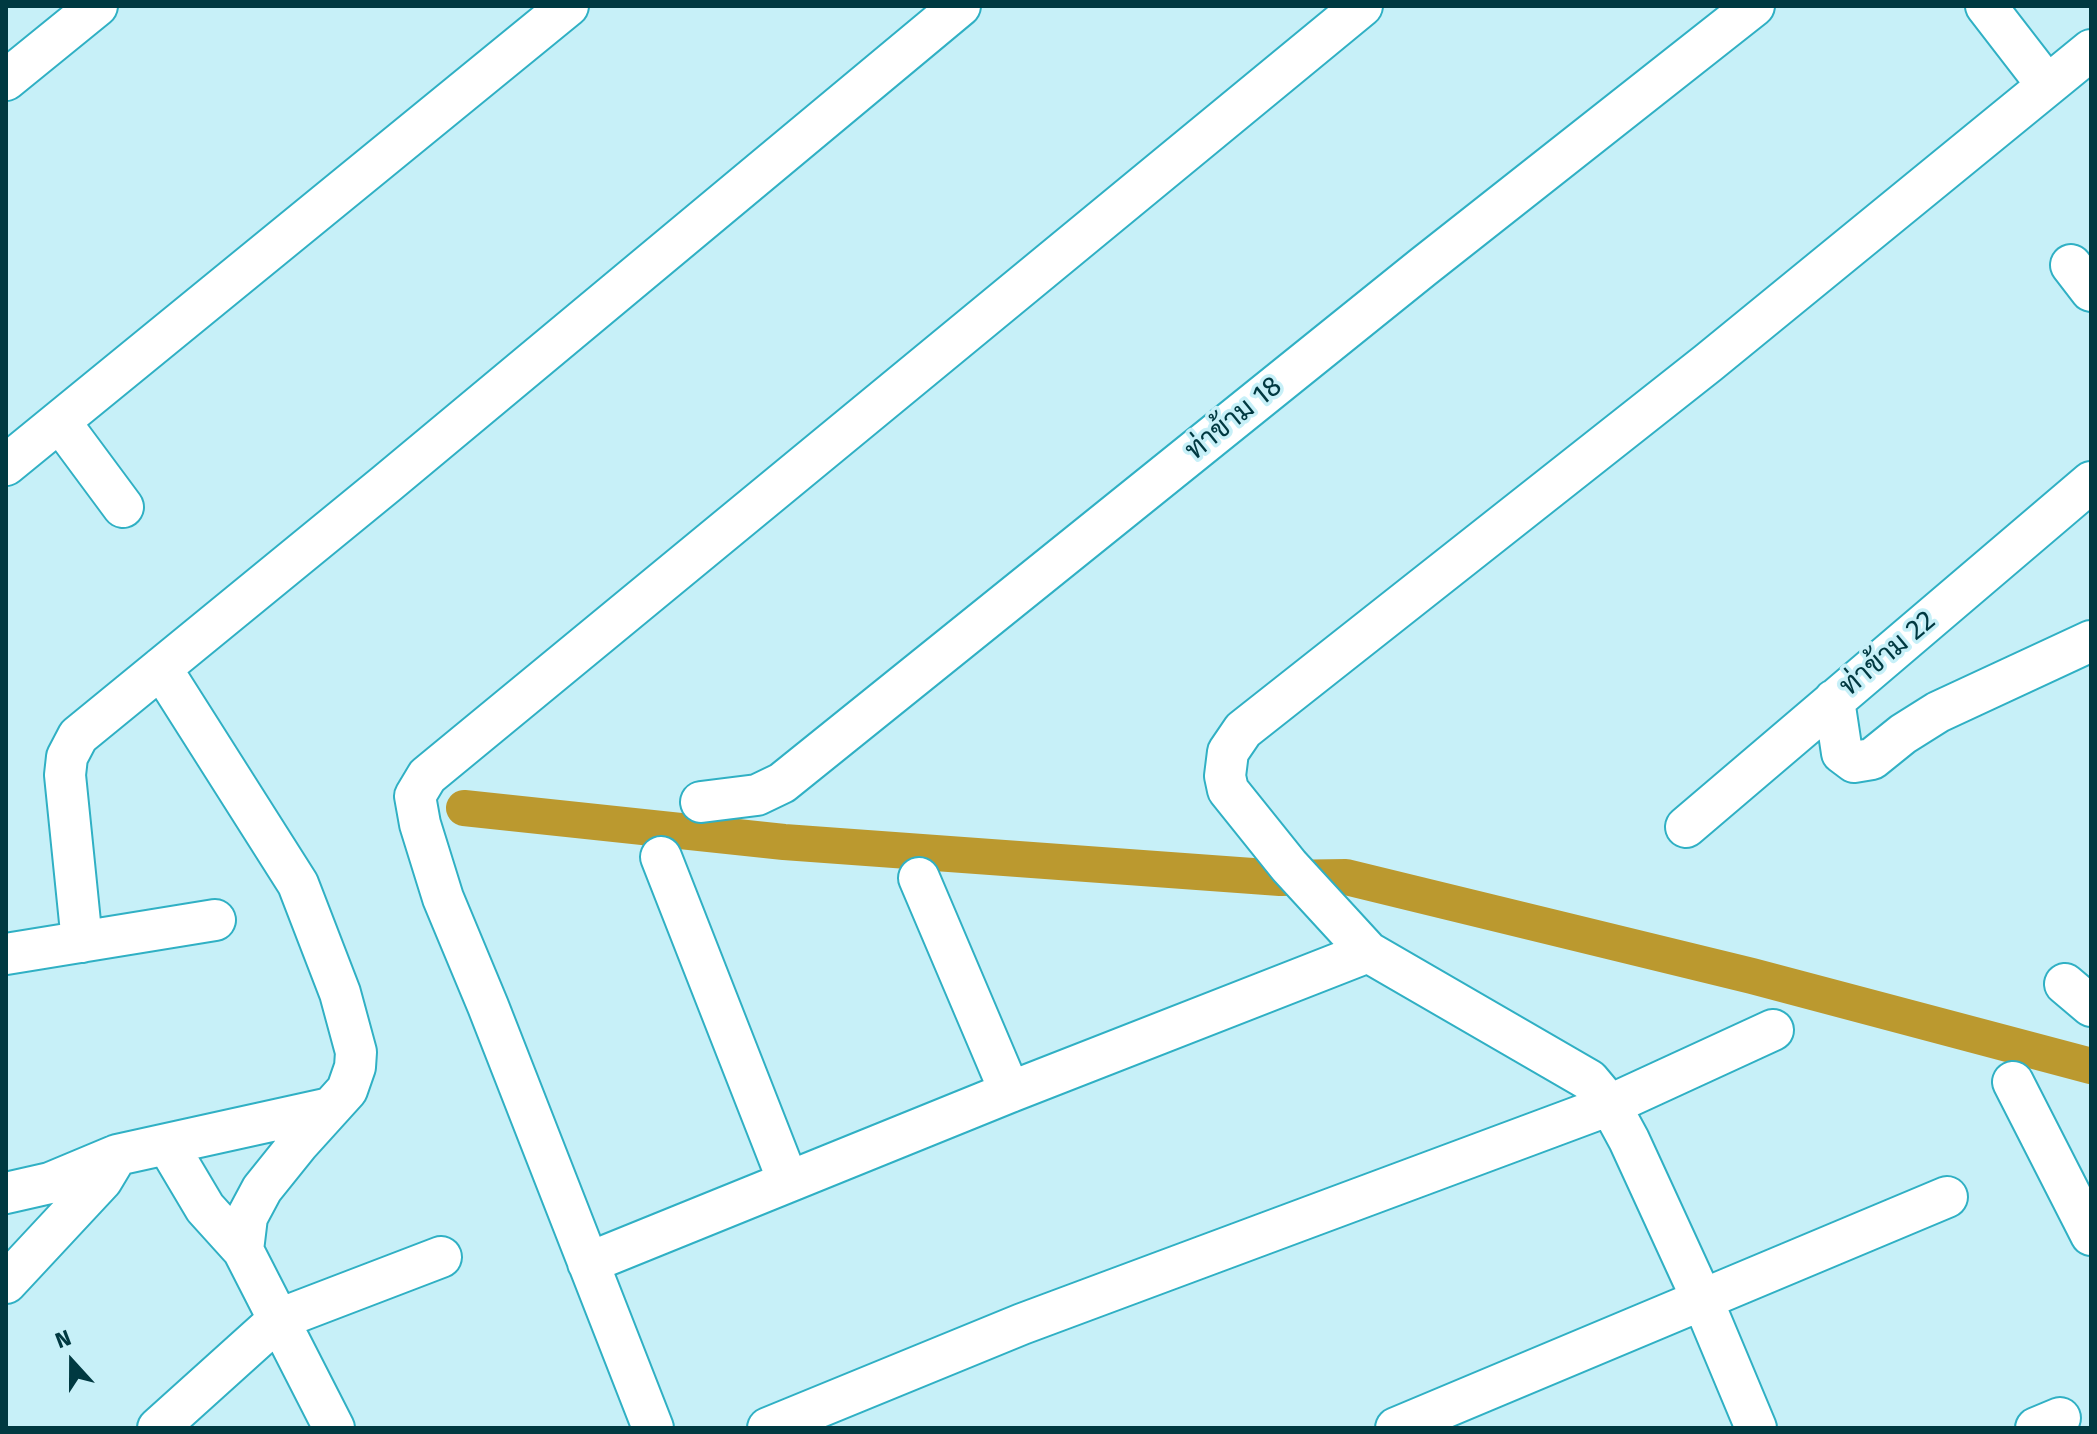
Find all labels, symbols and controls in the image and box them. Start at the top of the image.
street label: ท่าข้าม 18 [1179,370,1289,468]
street label: ท่าข้าม 22 [1833,604,1943,704]
north arrow [32,1322,112,1402]
text: N [52,1324,75,1354]

